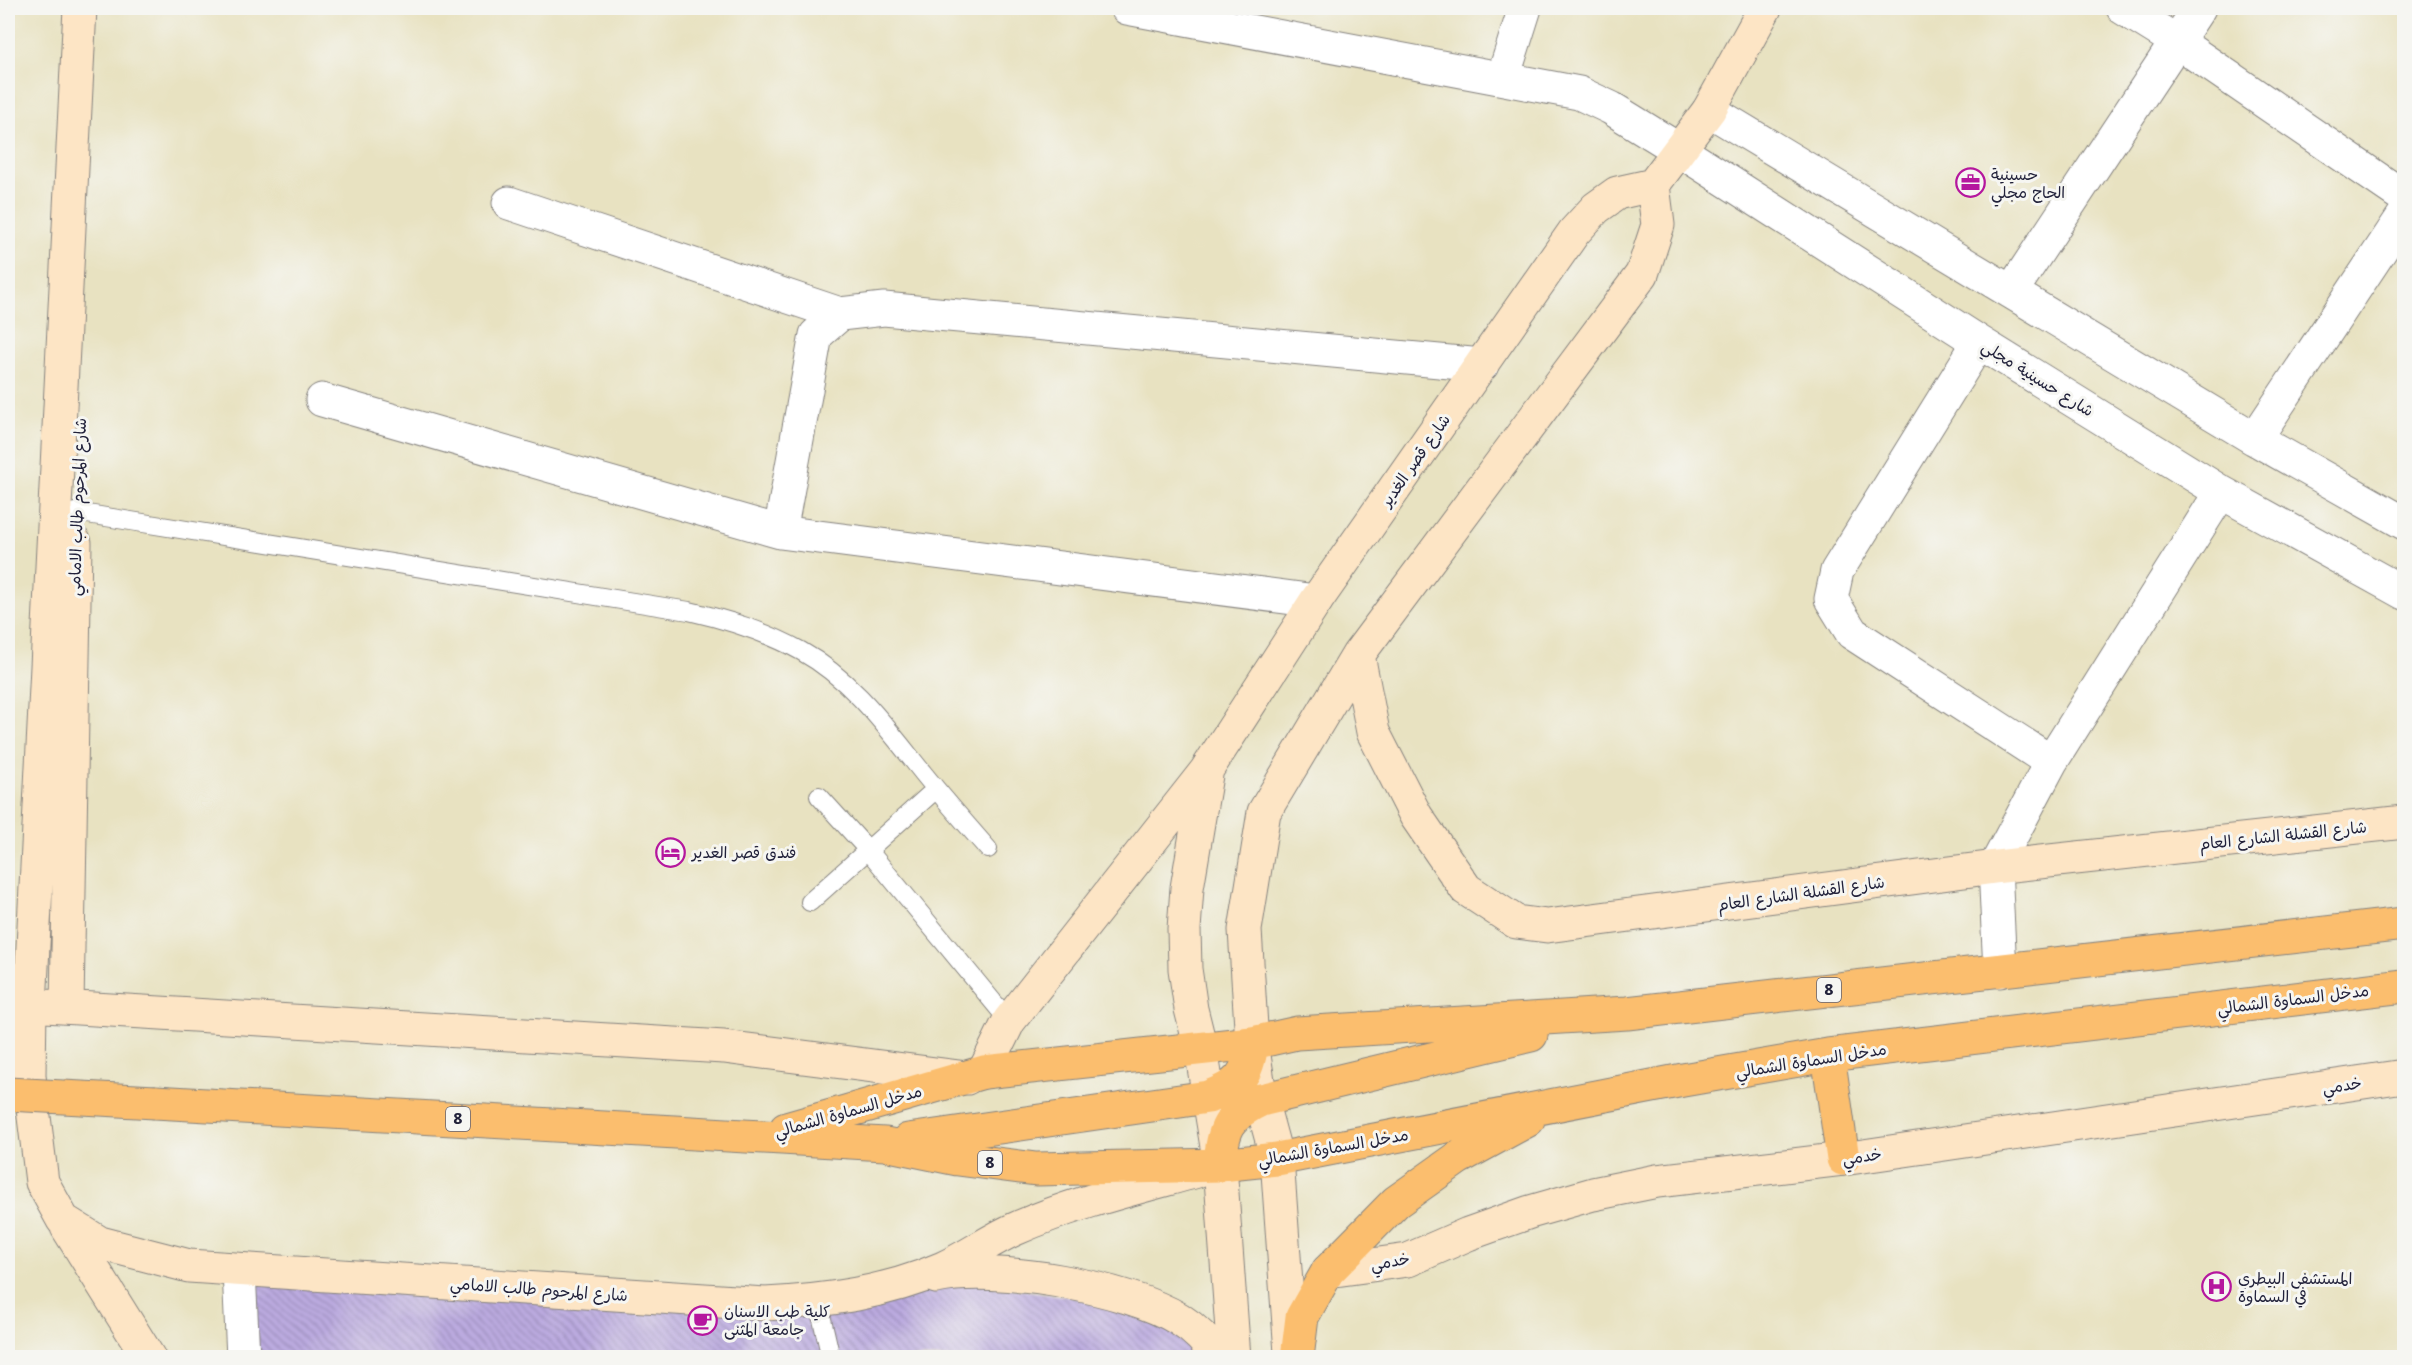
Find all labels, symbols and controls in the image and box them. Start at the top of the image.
place label: حسينية الحاج مجلي [1991,161,2065,207]
office icon: حسينية الحاج مجلي [1954,167,1986,199]
street label: شارع حسينية مجلي [1976,333,2099,425]
street label: شارع قصر الغدير [1372,408,1456,513]
street label: شارع المرحوم طالب الامامي [61,417,95,597]
street label: شارع القشلة الشارع العام [2198,813,2368,857]
hotel icon: فندق قصر الغدير [655,836,687,868]
place label: فندق قصر الغدير [690,839,797,863]
street label: شارع القشلة الشارع العام [1716,868,1886,918]
street label: مدخل السماوة الشمالي [2216,977,2371,1023]
road number: 8 [1817,978,1841,1002]
street label: مدخل السماوة الشمالي [1734,1035,1889,1087]
street label: خدمي [2321,1069,2364,1103]
street label: مدخل السماوة الشمالي [771,1077,925,1146]
road number: 8 [446,1107,470,1131]
street label: مدخل السماوة الشمالي [1256,1121,1411,1175]
street label: خدمي [1841,1140,1884,1174]
road number: 8 [978,1151,1002,1175]
street label: خدمي [1368,1245,1412,1279]
place label: المستشفى البيطري في السماوة [2238,1265,2352,1308]
street label: شارع المرحوم طالب الامامي [449,1270,629,1310]
hospital icon: المستشفى البيطري في السماوة [2201,1271,2233,1303]
place label: كلية طب الاسنان جامعة المثنى [724,1298,830,1340]
cafe icon: كلية طب الاسنان جامعة المثنى [687,1304,719,1336]

